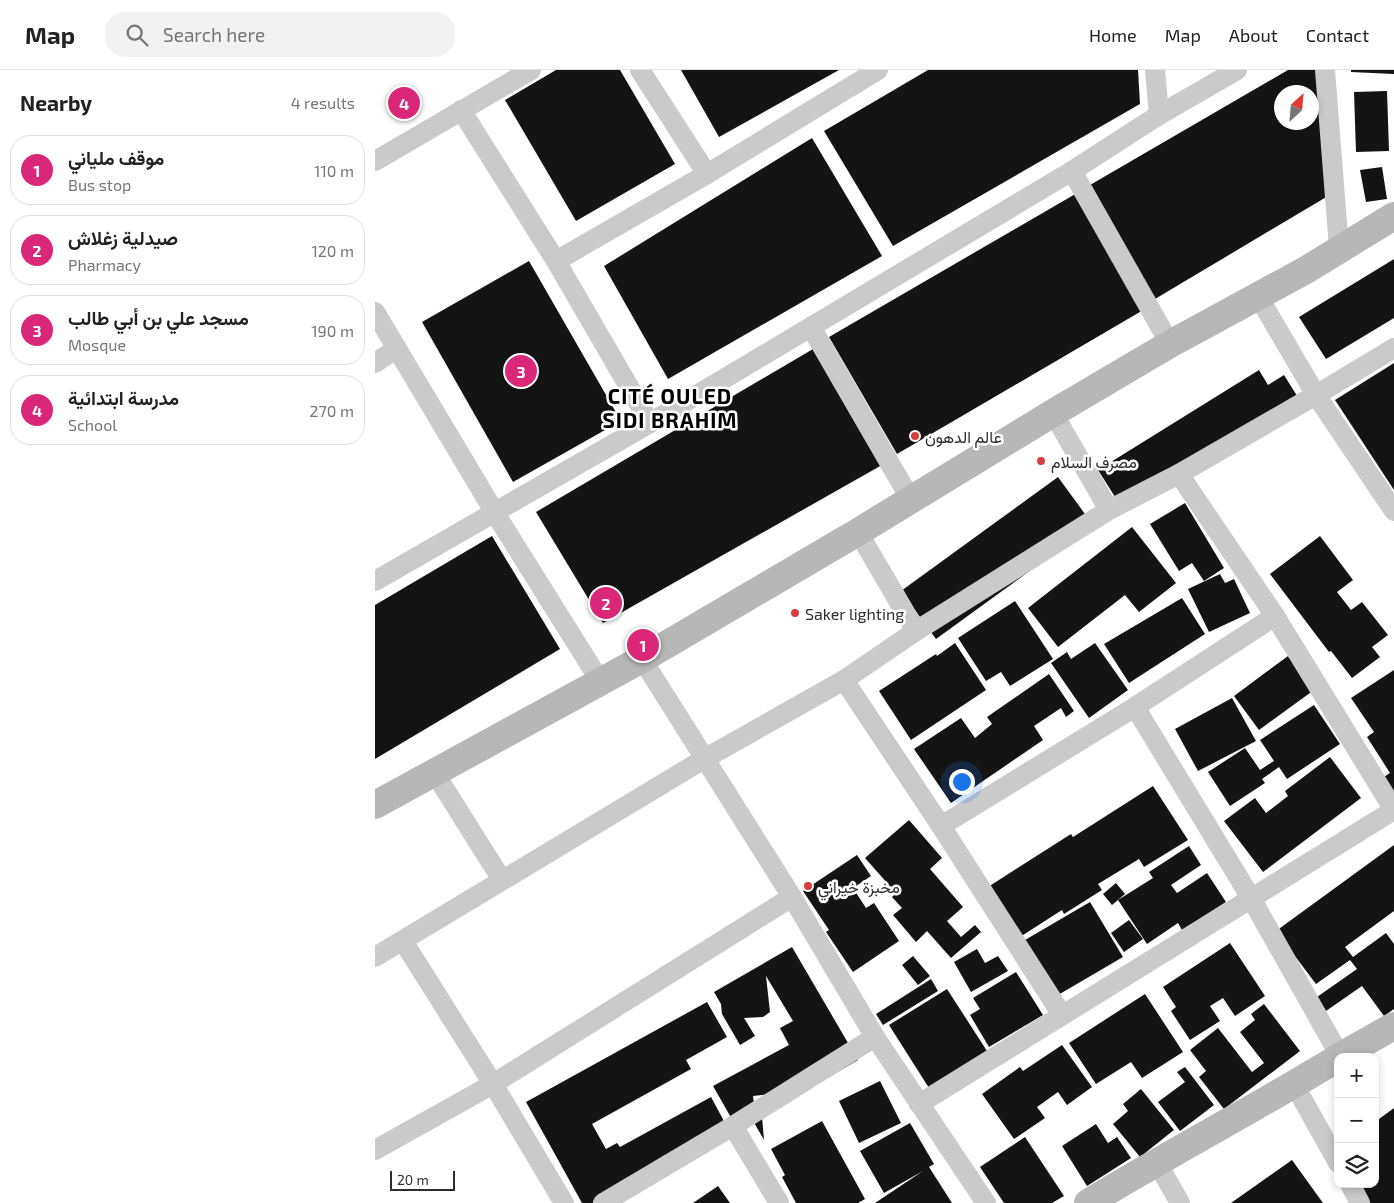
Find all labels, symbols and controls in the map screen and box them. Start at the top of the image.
search box [105,12,455,57]
text: Map [25,20,75,49]
icon: search [123,21,151,49]
text: Search here [163,23,265,46]
text: Home [1089,24,1137,46]
text: Map [1165,24,1201,46]
text: About [1229,24,1278,46]
text: Contact [1306,24,1369,46]
pin: 4 [388,84,420,122]
north arrow [1274,85,1319,130]
text: Nearby [20,90,92,115]
text: 4 results [291,93,355,112]
text: موقف ملياني [68,146,164,169]
text: 1 [34,161,40,180]
text: 110 m [314,161,354,180]
text: Bus stop [68,175,131,194]
text: صيدلية زغلاش [68,226,178,249]
text: 2 [32,241,42,260]
text: 120 m [311,241,354,260]
text: Pharmacy [68,255,141,274]
text: مسجد علي بن أبي طالب [68,306,249,329]
text: 3 [32,321,42,340]
text: 190 m [311,321,354,340]
text: Mosque [68,335,126,354]
pin: 3 [505,352,537,390]
district label: CITÉ OULED SIDI BRAHIM [602,383,738,432]
text: مدرسة ابتدائية [68,386,179,409]
text: 4 [32,401,42,420]
text: 270 m [310,401,354,420]
text: School [68,415,117,434]
place label: عالم الدهون [925,427,1002,448]
marker: عالم الدهون [909,430,921,442]
place label: مصرف السلام [1051,452,1137,473]
marker: مصرف السلام [1035,455,1047,467]
pin: 2 [590,584,622,622]
place label: Saker lighting [805,604,904,623]
marker: Saker lighting [789,607,801,619]
pin: 1 [627,626,659,664]
your location [949,769,975,795]
place label: مخبزة خيراني [818,877,900,901]
marker: مخبزة خيراني [802,880,814,892]
map controls [1334,1053,1379,1188]
button: + [1334,1053,1379,1098]
button: − [1334,1098,1379,1143]
button: layers [1334,1143,1379,1188]
scale bar [390,1168,455,1191]
text: 20 m [397,1171,429,1188]

